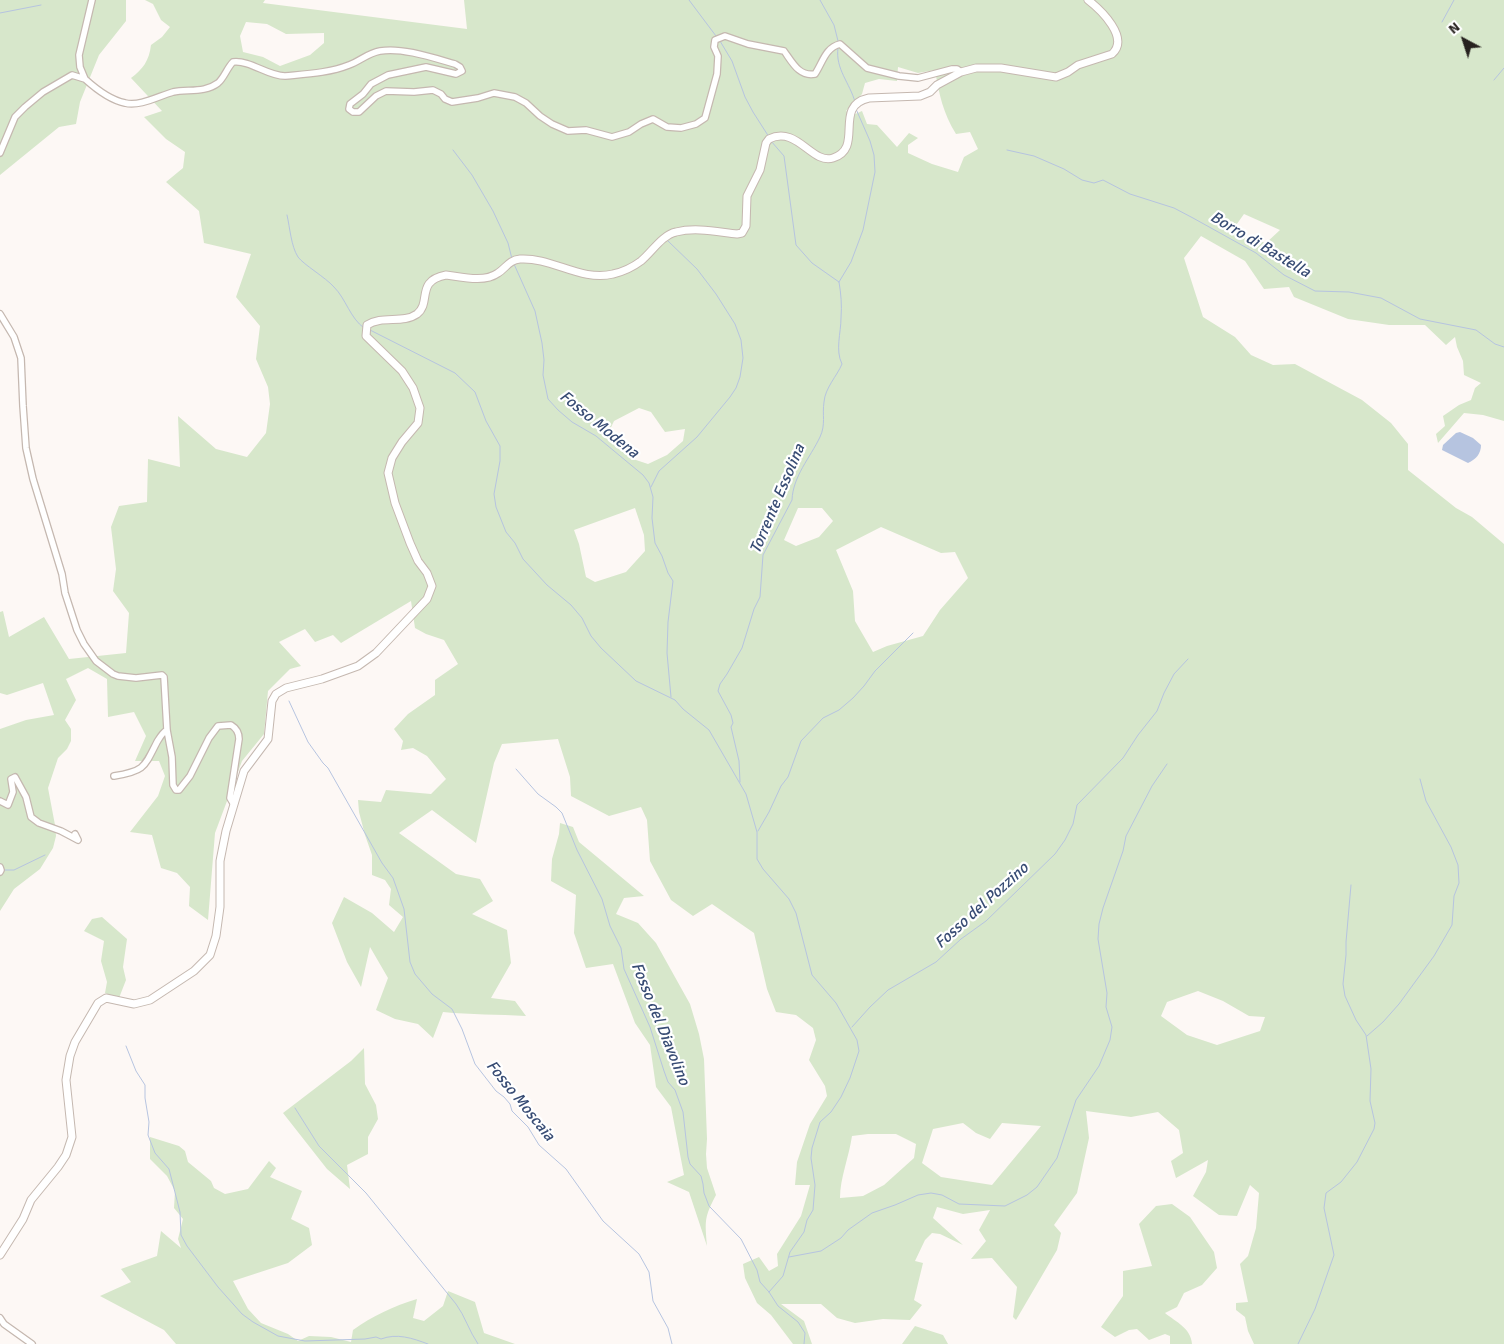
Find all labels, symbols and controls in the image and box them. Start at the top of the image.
north arrow [1439,15,1489,65]
text: N [1445,18,1463,38]
water label: Borro di Bastella [1207,208,1313,282]
water label: Fosso Modena [555,387,643,463]
water label: Torrente Essolina [746,441,810,557]
water label: Fosso del Pozzino [931,859,1033,953]
water label: Fosso del Diavolino [627,960,693,1088]
water label: Fosso Moscaia [482,1057,558,1145]

